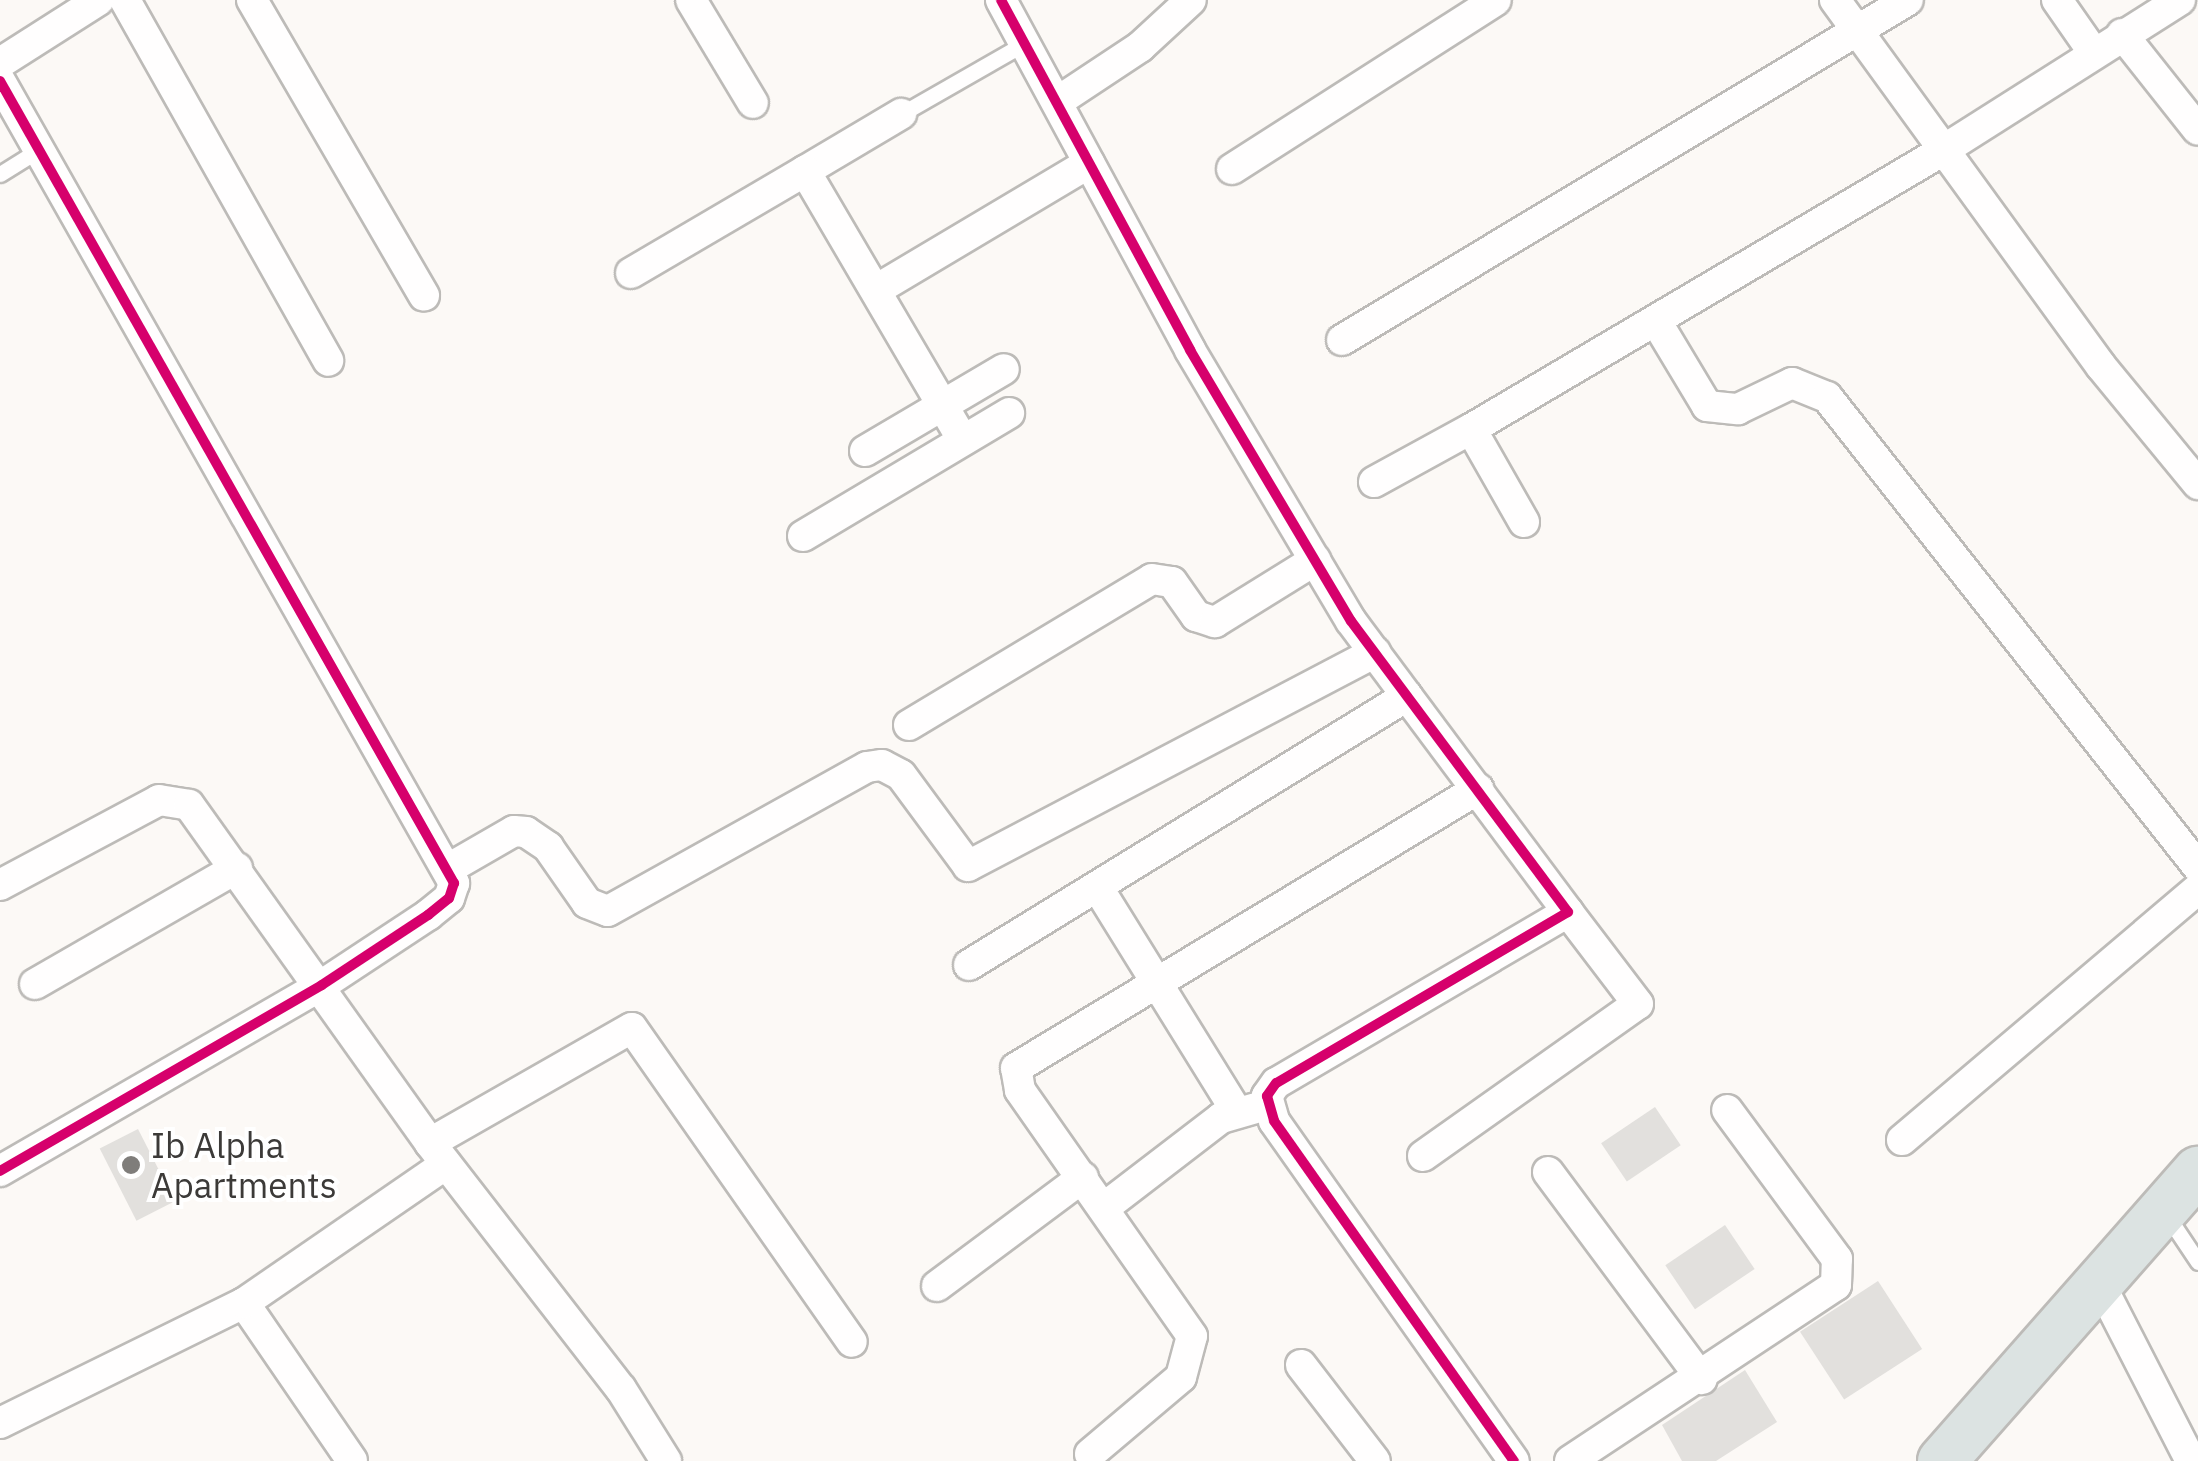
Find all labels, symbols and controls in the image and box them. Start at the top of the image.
place label: Ib Alpha Apartments [151,1124,337,1206]
marker: Ib Alpha Apartments [120,1154,142,1176]

